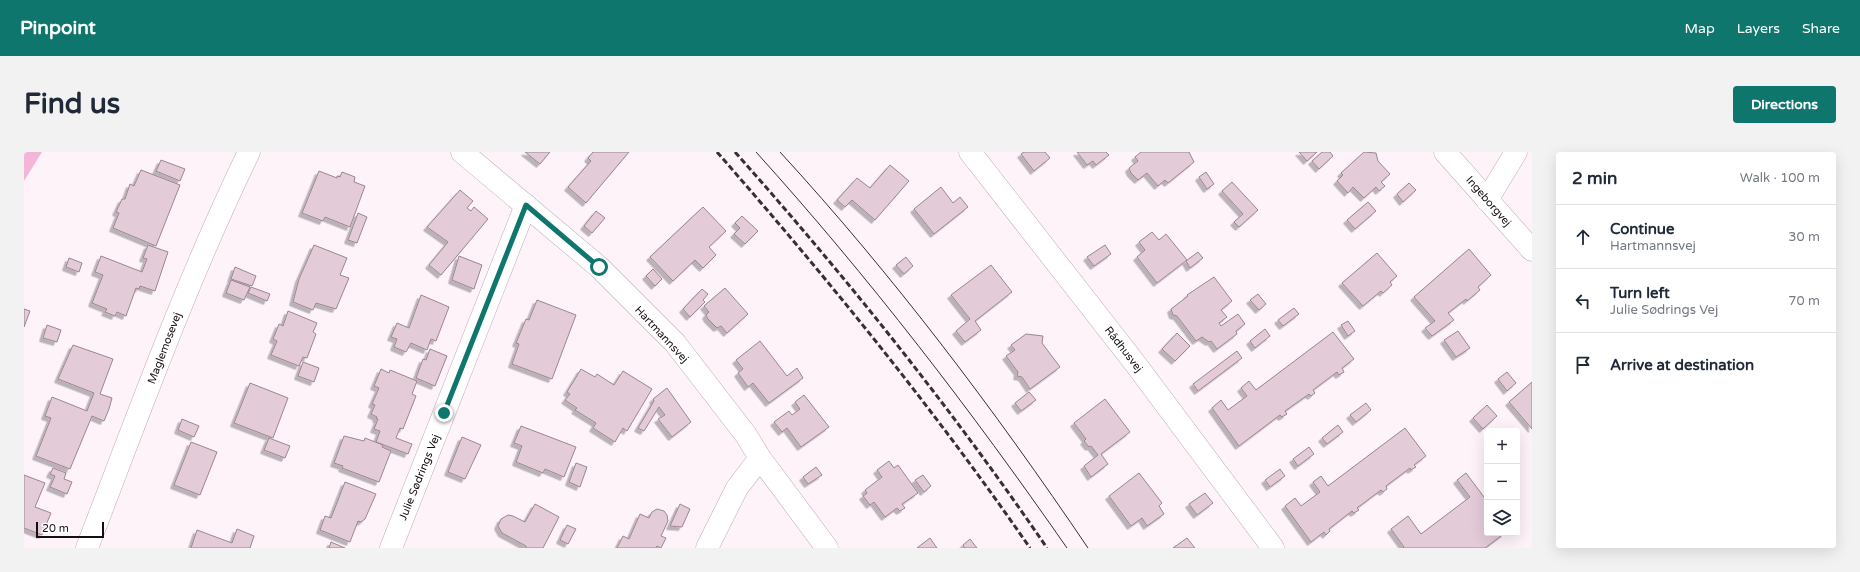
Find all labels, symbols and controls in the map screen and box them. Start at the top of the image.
text: Pinpoint [20,17,96,39]
text: Map [1685,20,1715,37]
text: Layers [1737,20,1780,37]
text: Share [1802,20,1840,37]
button: Directions [1733,86,1836,123]
text: Find us [24,87,120,121]
text: 2 min [1572,168,1617,189]
text: Walk · 100 m [1740,170,1820,186]
street label: Ingeborgvej [1463,174,1514,229]
text: Continue [1610,220,1674,238]
icon: ahead [1572,226,1594,248]
text: 30 m [1788,229,1820,245]
text: Hartmannsvej [1610,238,1696,254]
route start [590,258,608,276]
text: Turn left [1610,284,1670,302]
icon: left [1572,290,1594,312]
text: 70 m [1788,293,1820,309]
text: Julie Sødrings Vej [1610,302,1718,318]
street label: Hartmannsvej [632,303,691,365]
street label: Maglemosevej [145,310,184,386]
street label: Rådhusvej [1102,324,1146,375]
icon: arrive [1572,354,1594,376]
text: Arrive at destination [1610,356,1754,374]
route end [435,404,453,422]
map controls [1484,428,1520,536]
button: + [1484,428,1520,464]
street label: Julie Sødrings Vej [396,432,443,522]
button: − [1484,464,1520,500]
button: layers [1484,500,1520,536]
scale bar [36,520,104,539]
text: 20 m [42,522,69,535]

